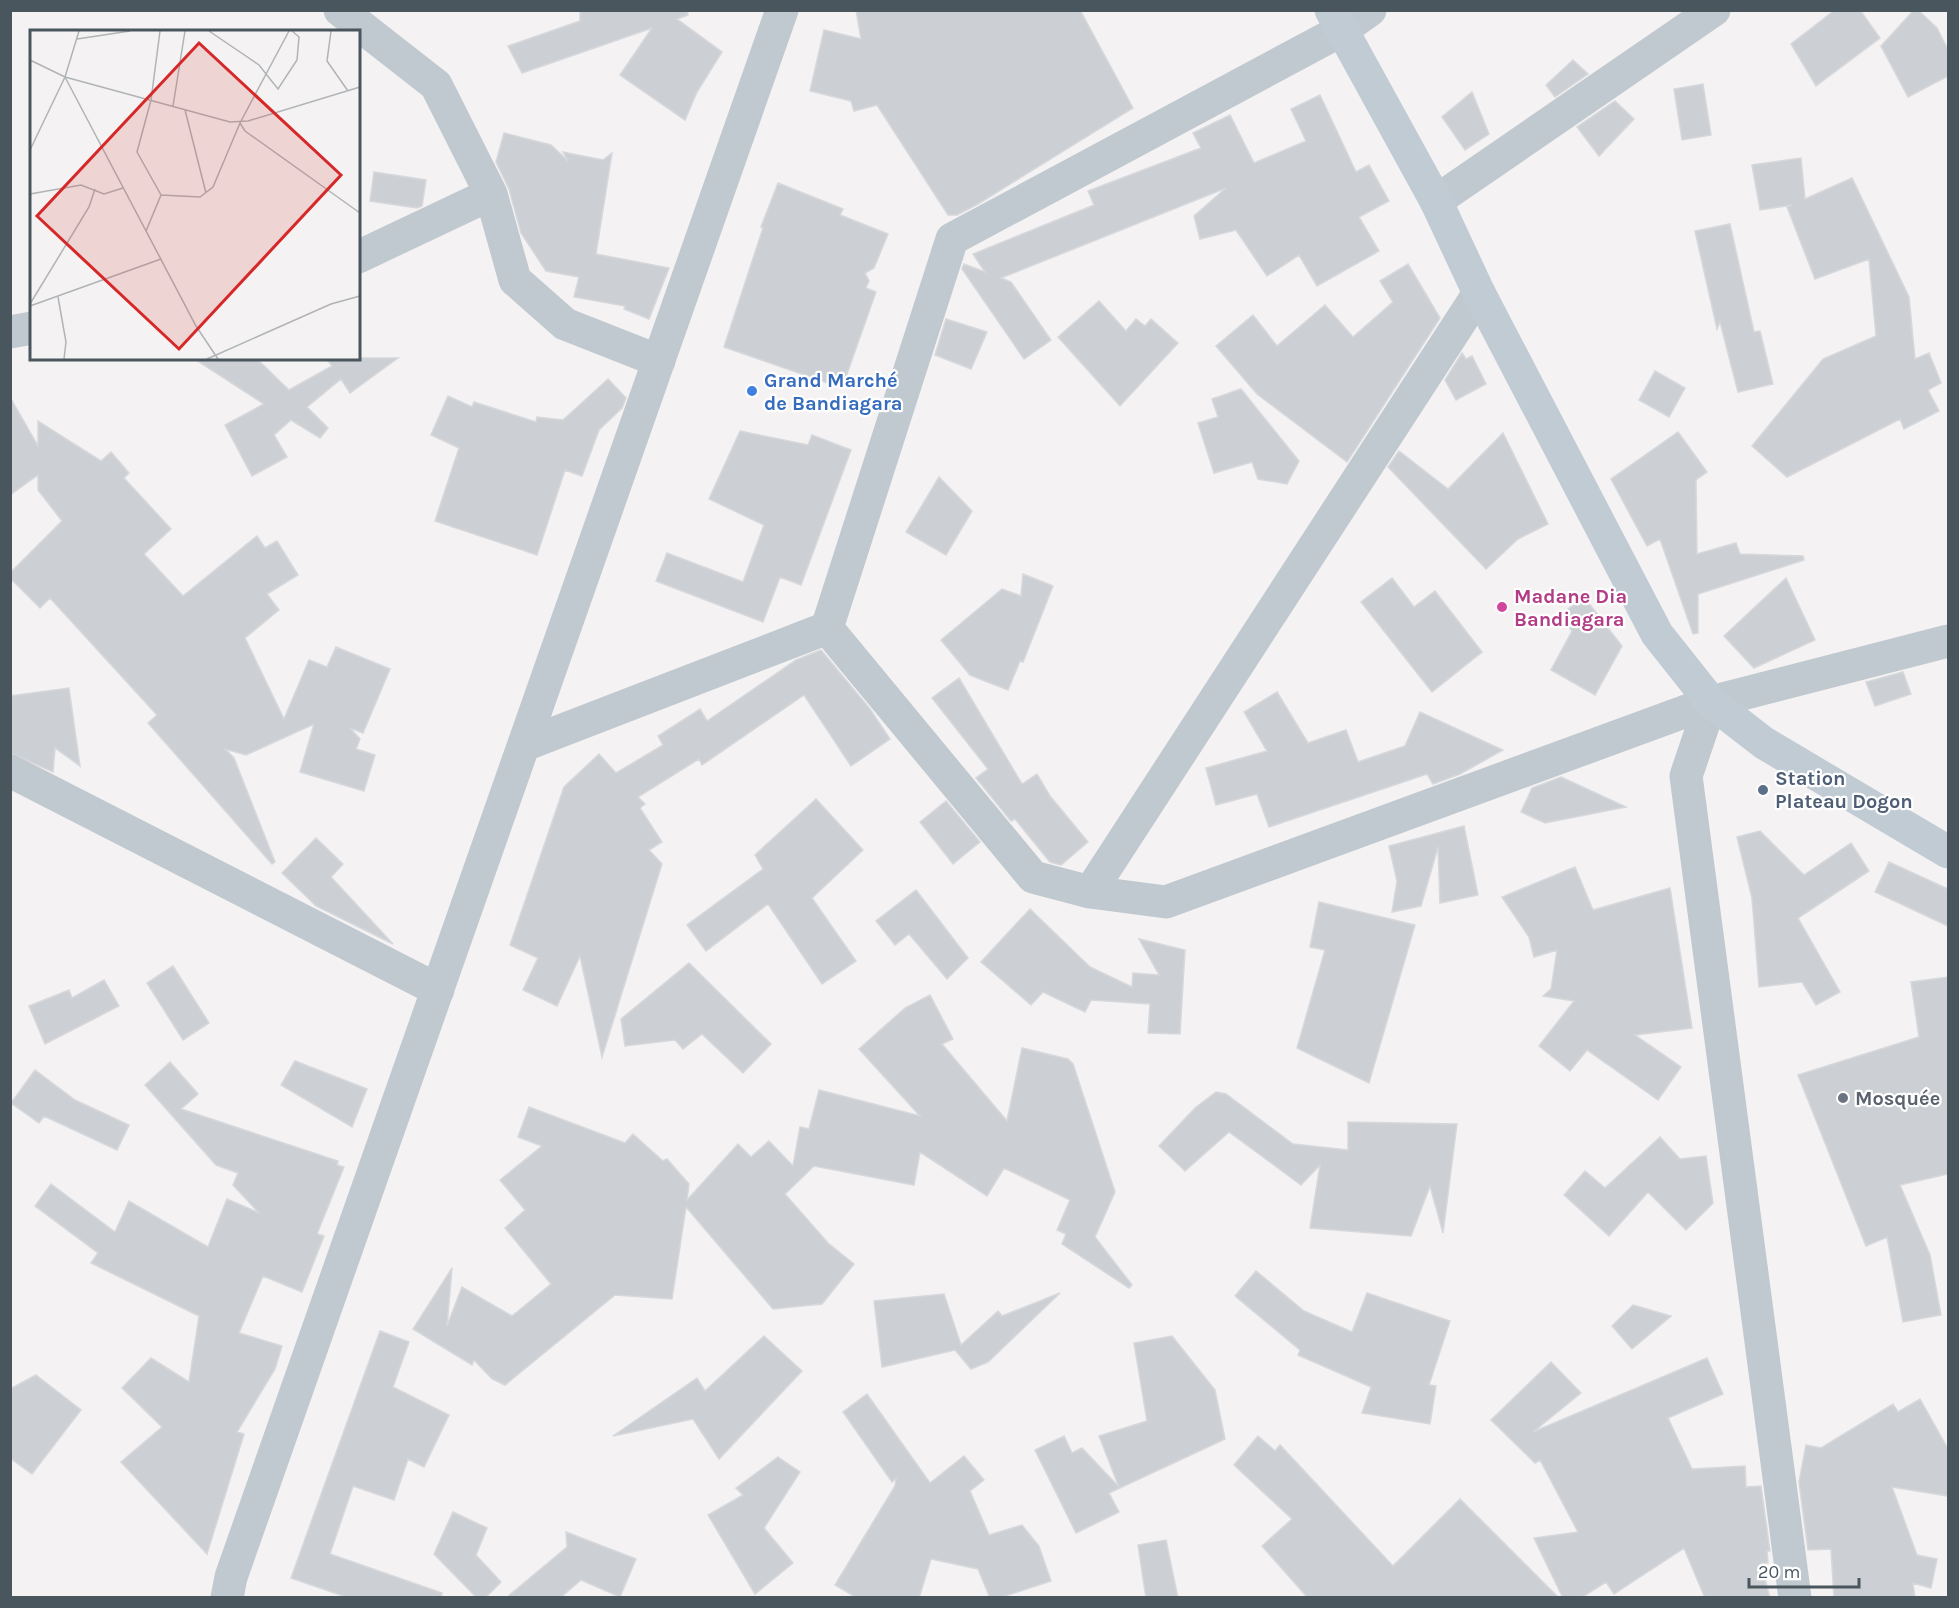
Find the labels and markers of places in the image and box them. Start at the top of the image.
place label: Grand Marché de Bandiagara [764,369,903,415]
marker: Grand Marché de Bandiagara [745,384,759,398]
place label: Madane Dia Bandiagara [1514,585,1627,631]
marker: Madane Dia Bandiagara [1495,600,1509,614]
place label: Station Plateau Dogon [1775,767,1913,813]
marker: Station Plateau Dogon [1756,783,1770,797]
place label: Mosquée [1855,1087,1940,1110]
marker: Mosquée [1836,1091,1850,1105]

